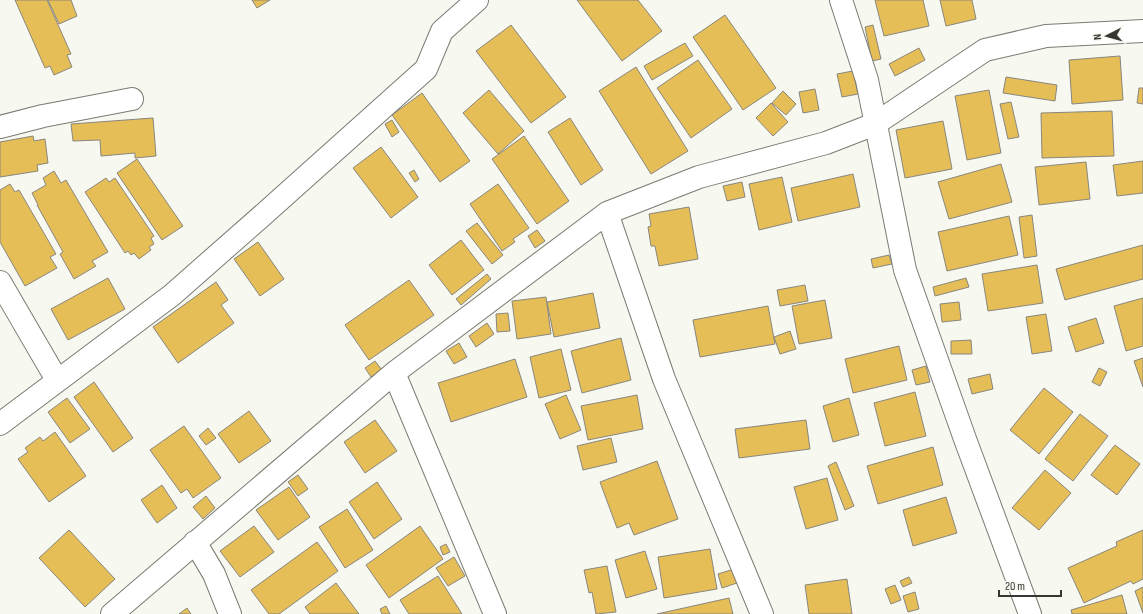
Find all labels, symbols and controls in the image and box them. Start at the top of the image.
north arrow [1087,16,1127,56]
text: N [1091,33,1104,41]
scale bar [999,572,1061,598]
text: 20 m [1005,579,1025,594]

